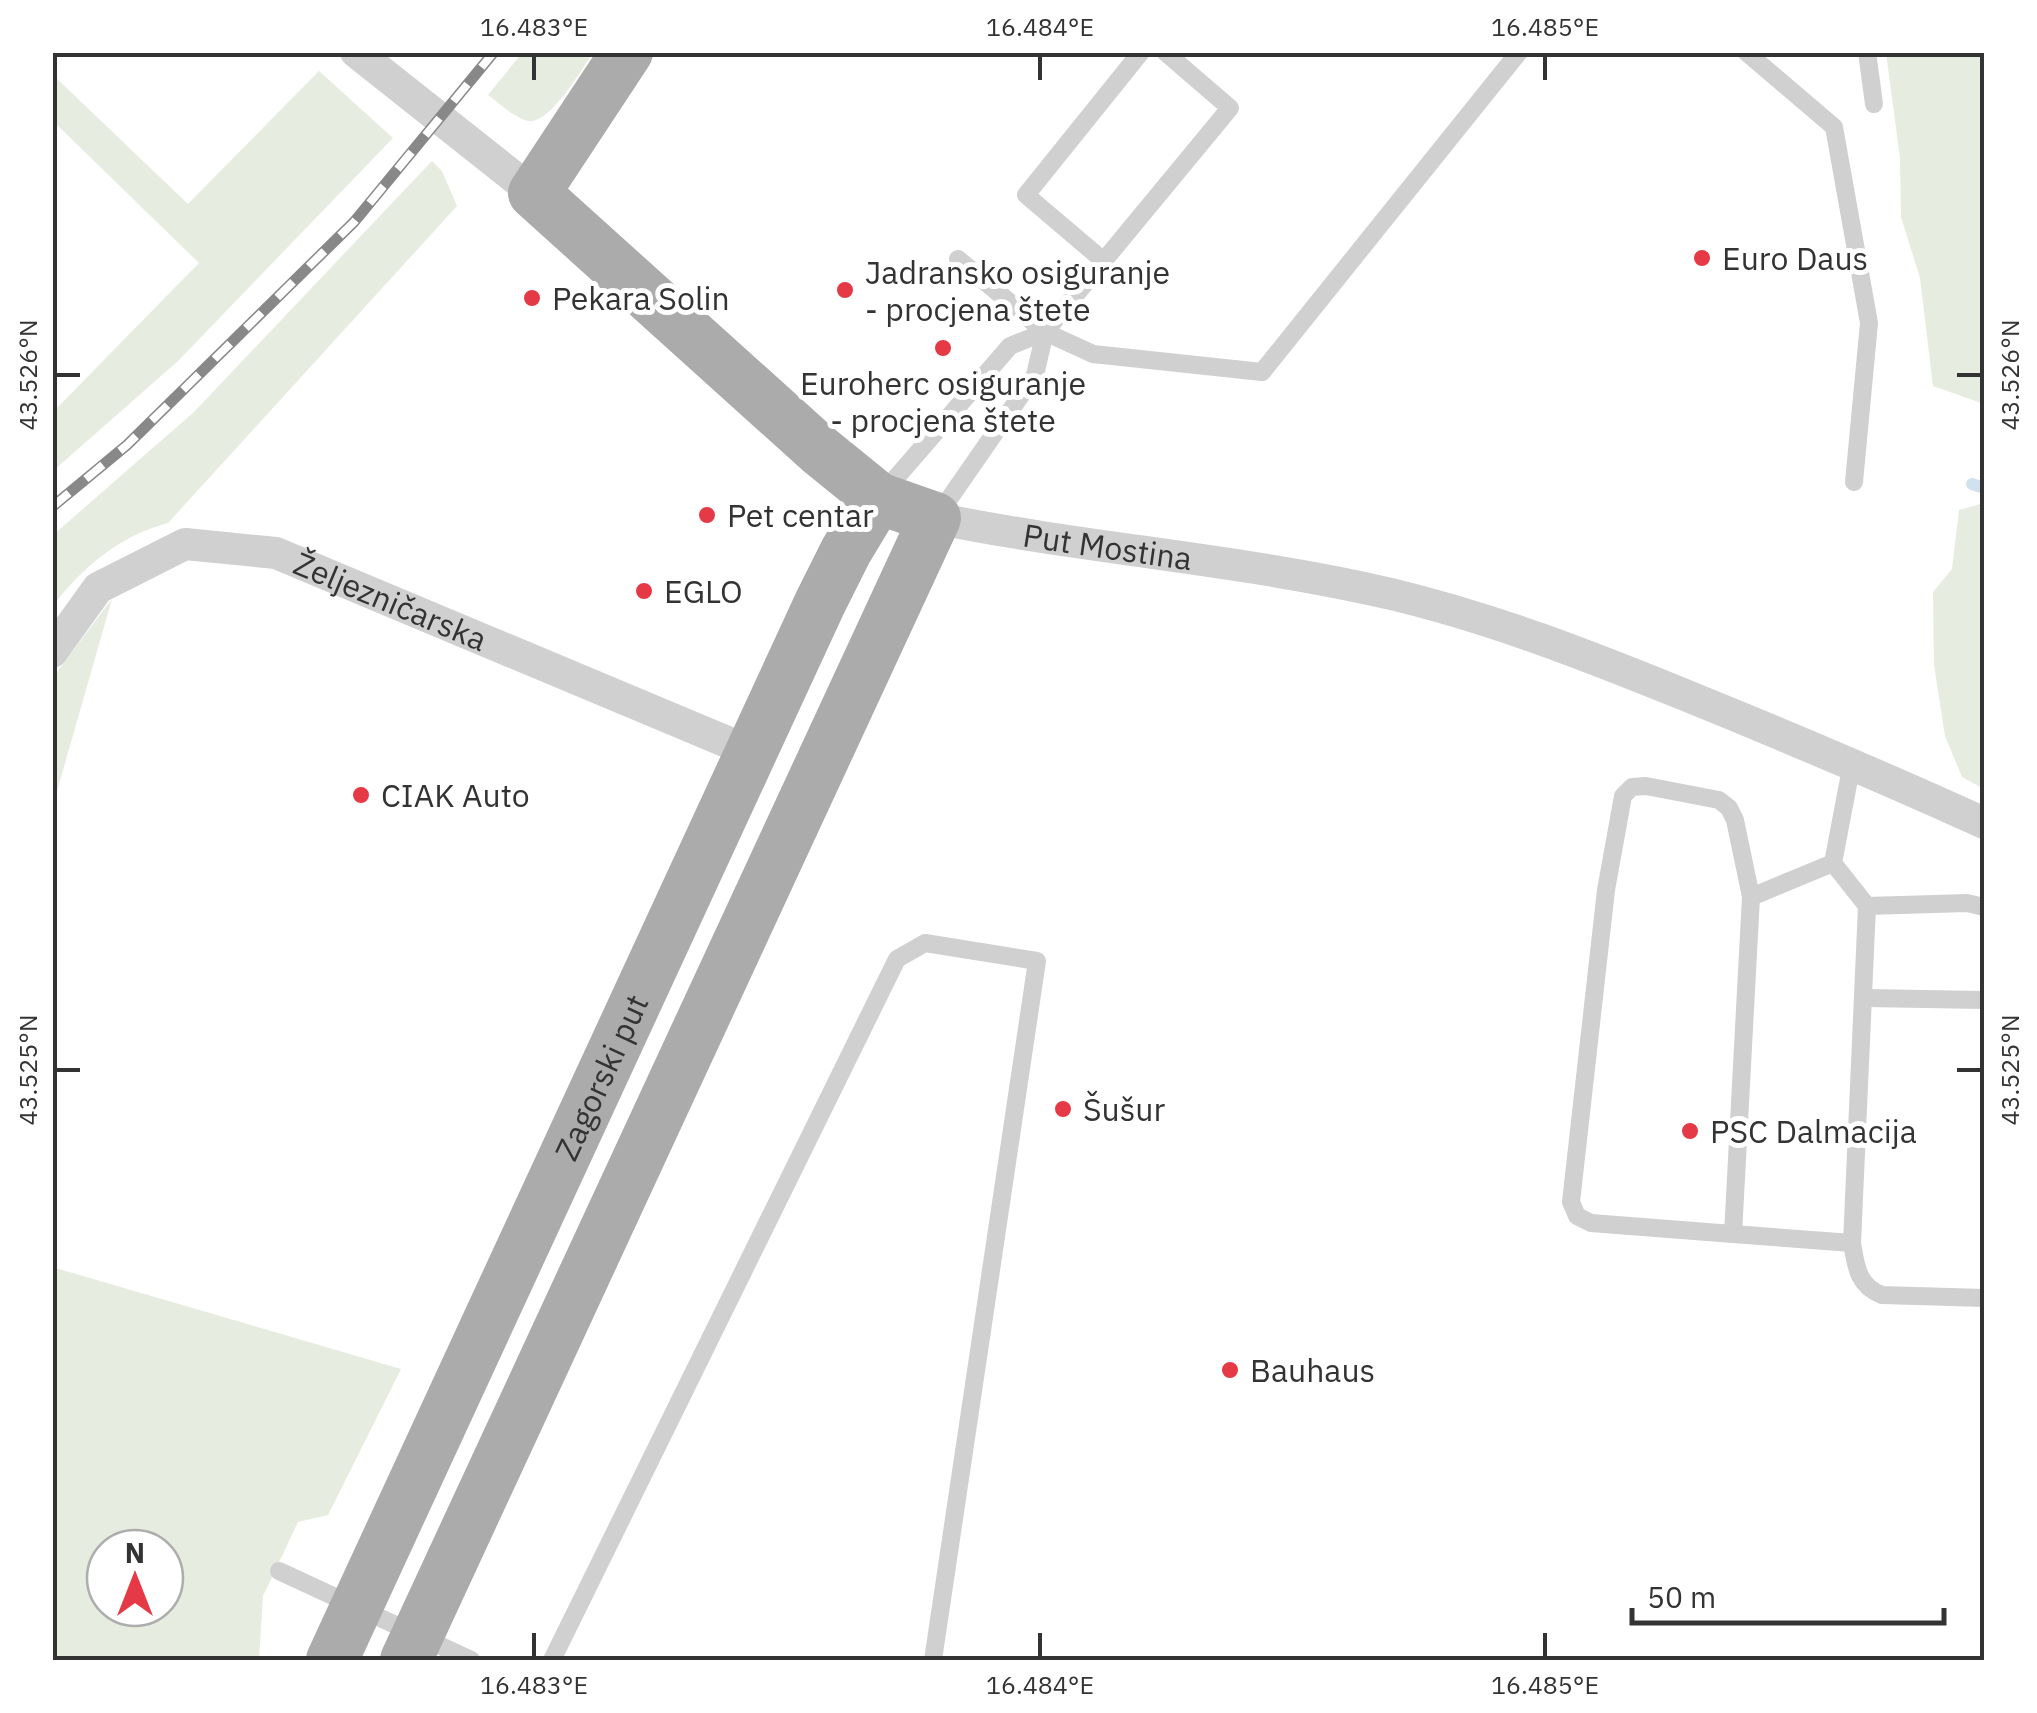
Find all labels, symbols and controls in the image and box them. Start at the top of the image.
text: 16.483°E [480,10,588,43]
text: 16.484°E [986,10,1094,43]
text: 16.485°E [1491,10,1599,43]
place label: Euro Daus [1722,237,1868,279]
marker: Euro Daus [1691,247,1713,269]
place label: Jadransko osiguranje - procjena štete [865,251,1170,330]
place label: Pekara Solin [552,277,730,319]
marker: Jadransko osiguranje - procjena štete [834,279,856,301]
marker: Pekara Solin [521,287,543,309]
text: 43.526°N [11,319,44,431]
text: 43.526°N [1993,319,2026,431]
marker: Euroherc osiguranje - procjena štete [932,337,954,359]
place label: Euroherc osiguranje - procjena štete [800,362,1086,441]
place label: Pet centar [727,494,874,536]
marker: Pet centar [696,504,718,526]
street label: Put Mostina [1020,513,1195,579]
street label: Željezničarska [288,542,494,660]
place label: EGLO [664,570,743,612]
marker: EGLO [633,580,655,602]
place label: CIAK Auto [381,774,530,816]
marker: CIAK Auto [350,784,372,806]
street label: Zagorski put [545,987,657,1167]
text: 43.525°N [11,1014,44,1126]
text: 43.525°N [1993,1014,2026,1126]
place label: Šušur [1083,1088,1166,1130]
marker: Šušur [1052,1098,1074,1120]
place label: PSC Dalmacija [1710,1110,1917,1152]
marker: PSC Dalmacija [1679,1120,1701,1142]
place label: Bauhaus [1250,1349,1375,1391]
marker: Bauhaus [1219,1359,1241,1381]
north arrow [85,1528,185,1628]
text: N [125,1534,145,1571]
scale bar [1632,1563,1944,1625]
text: 50 m [1647,1577,1716,1616]
text: 16.483°E [480,1668,588,1701]
text: 16.484°E [986,1668,1094,1701]
text: 16.485°E [1491,1668,1599,1701]

